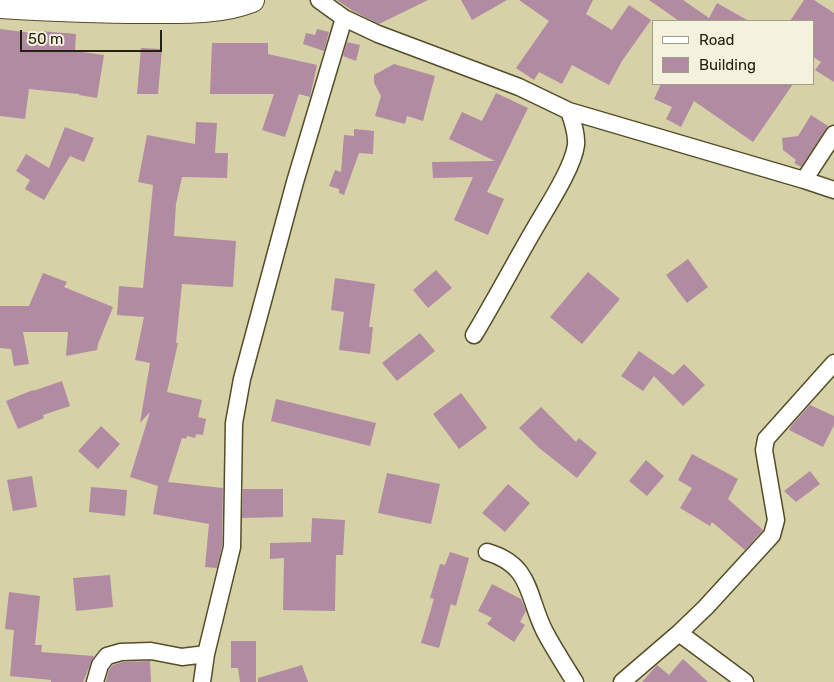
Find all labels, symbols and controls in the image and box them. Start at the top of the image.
scale bar [22,20,165,52]
legend [652,20,814,85]
text: 50 m [28,30,63,48]
text: Road [699,31,735,49]
text: Building [699,56,756,74]

